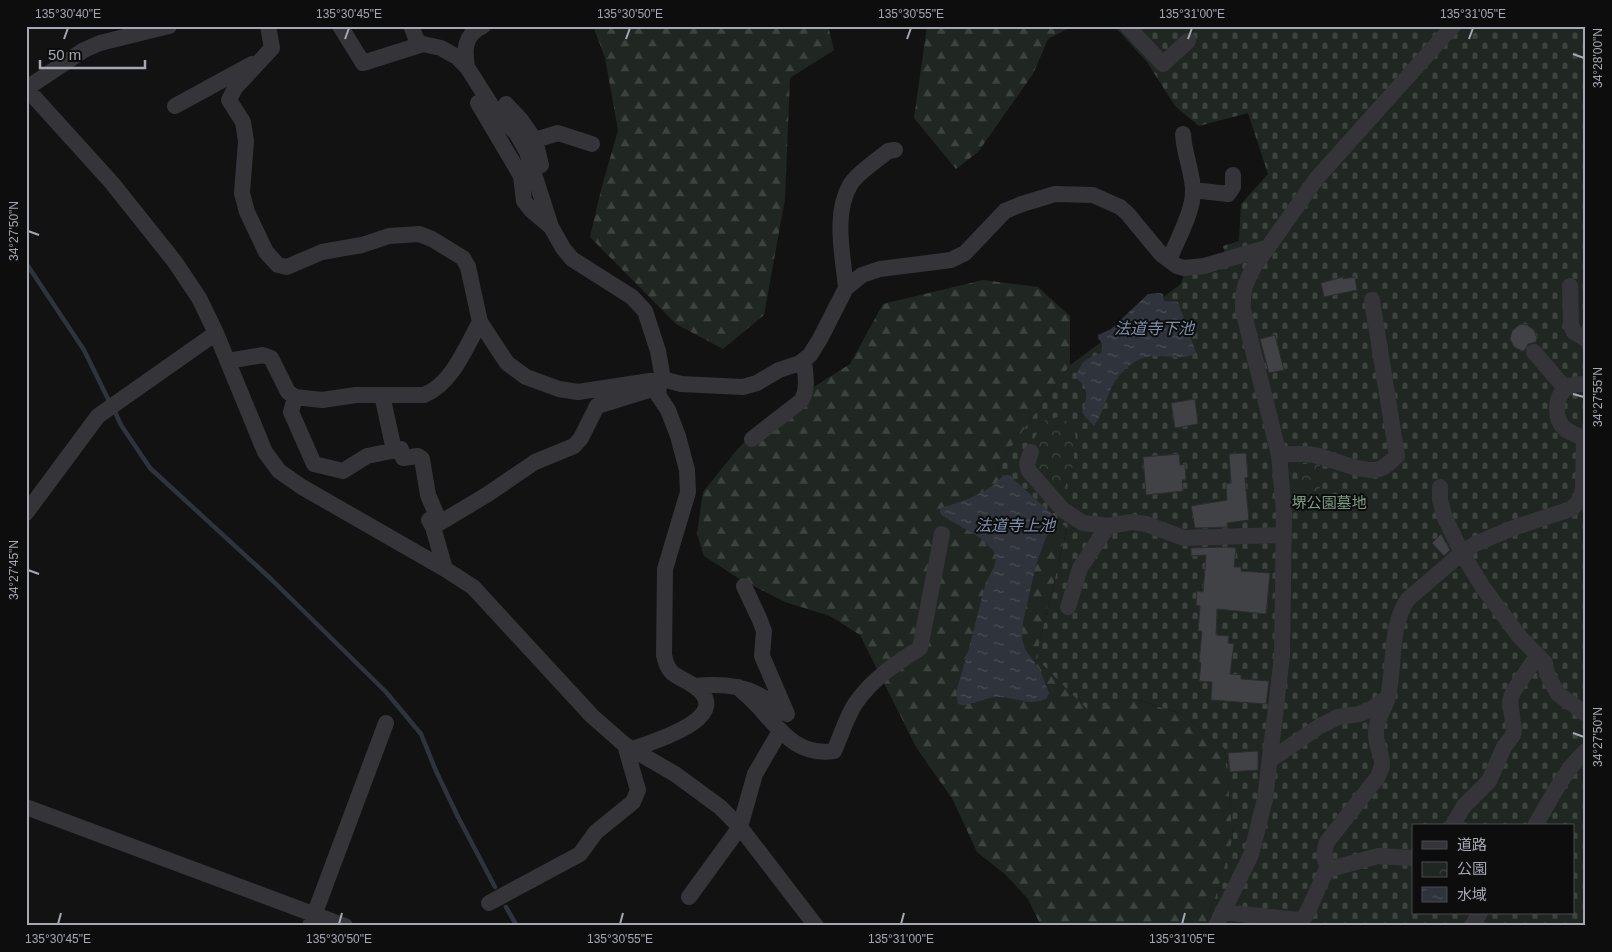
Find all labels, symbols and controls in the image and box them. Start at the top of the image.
text: 135°30'40"E [35,7,101,21]
text: 135°30'45"E [316,7,382,21]
text: 135°30'50"E [597,7,663,21]
text: 135°30'55"E [878,7,944,21]
text: 135°31'00"E [1159,7,1225,21]
text: 135°31'05"E [1440,7,1506,21]
text: 34°28'00"N [1591,28,1605,88]
scale bar [40,38,145,70]
text: 50 m [48,46,81,63]
text: 34°27'50"N [7,201,21,261]
water label: 法道寺下池 [1114,320,1196,337]
text: 34°27'55"N [1591,367,1605,427]
park label: 堺公園墓地 [1291,494,1367,511]
water label: 法道寺上池 [975,517,1057,534]
text: 34°27'45"N [7,540,21,600]
text: 34°27'50"N [1591,707,1605,767]
legend [1412,824,1574,914]
text: 道路 [1457,836,1487,853]
text: 公園 [1457,860,1487,877]
text: 水域 [1457,886,1487,903]
text: 135°30'45"E [25,932,91,946]
text: 135°30'50"E [306,932,372,946]
text: 135°30'55"E [587,932,653,946]
text: 135°31'00"E [868,932,934,946]
text: 135°31'05"E [1149,932,1215,946]

